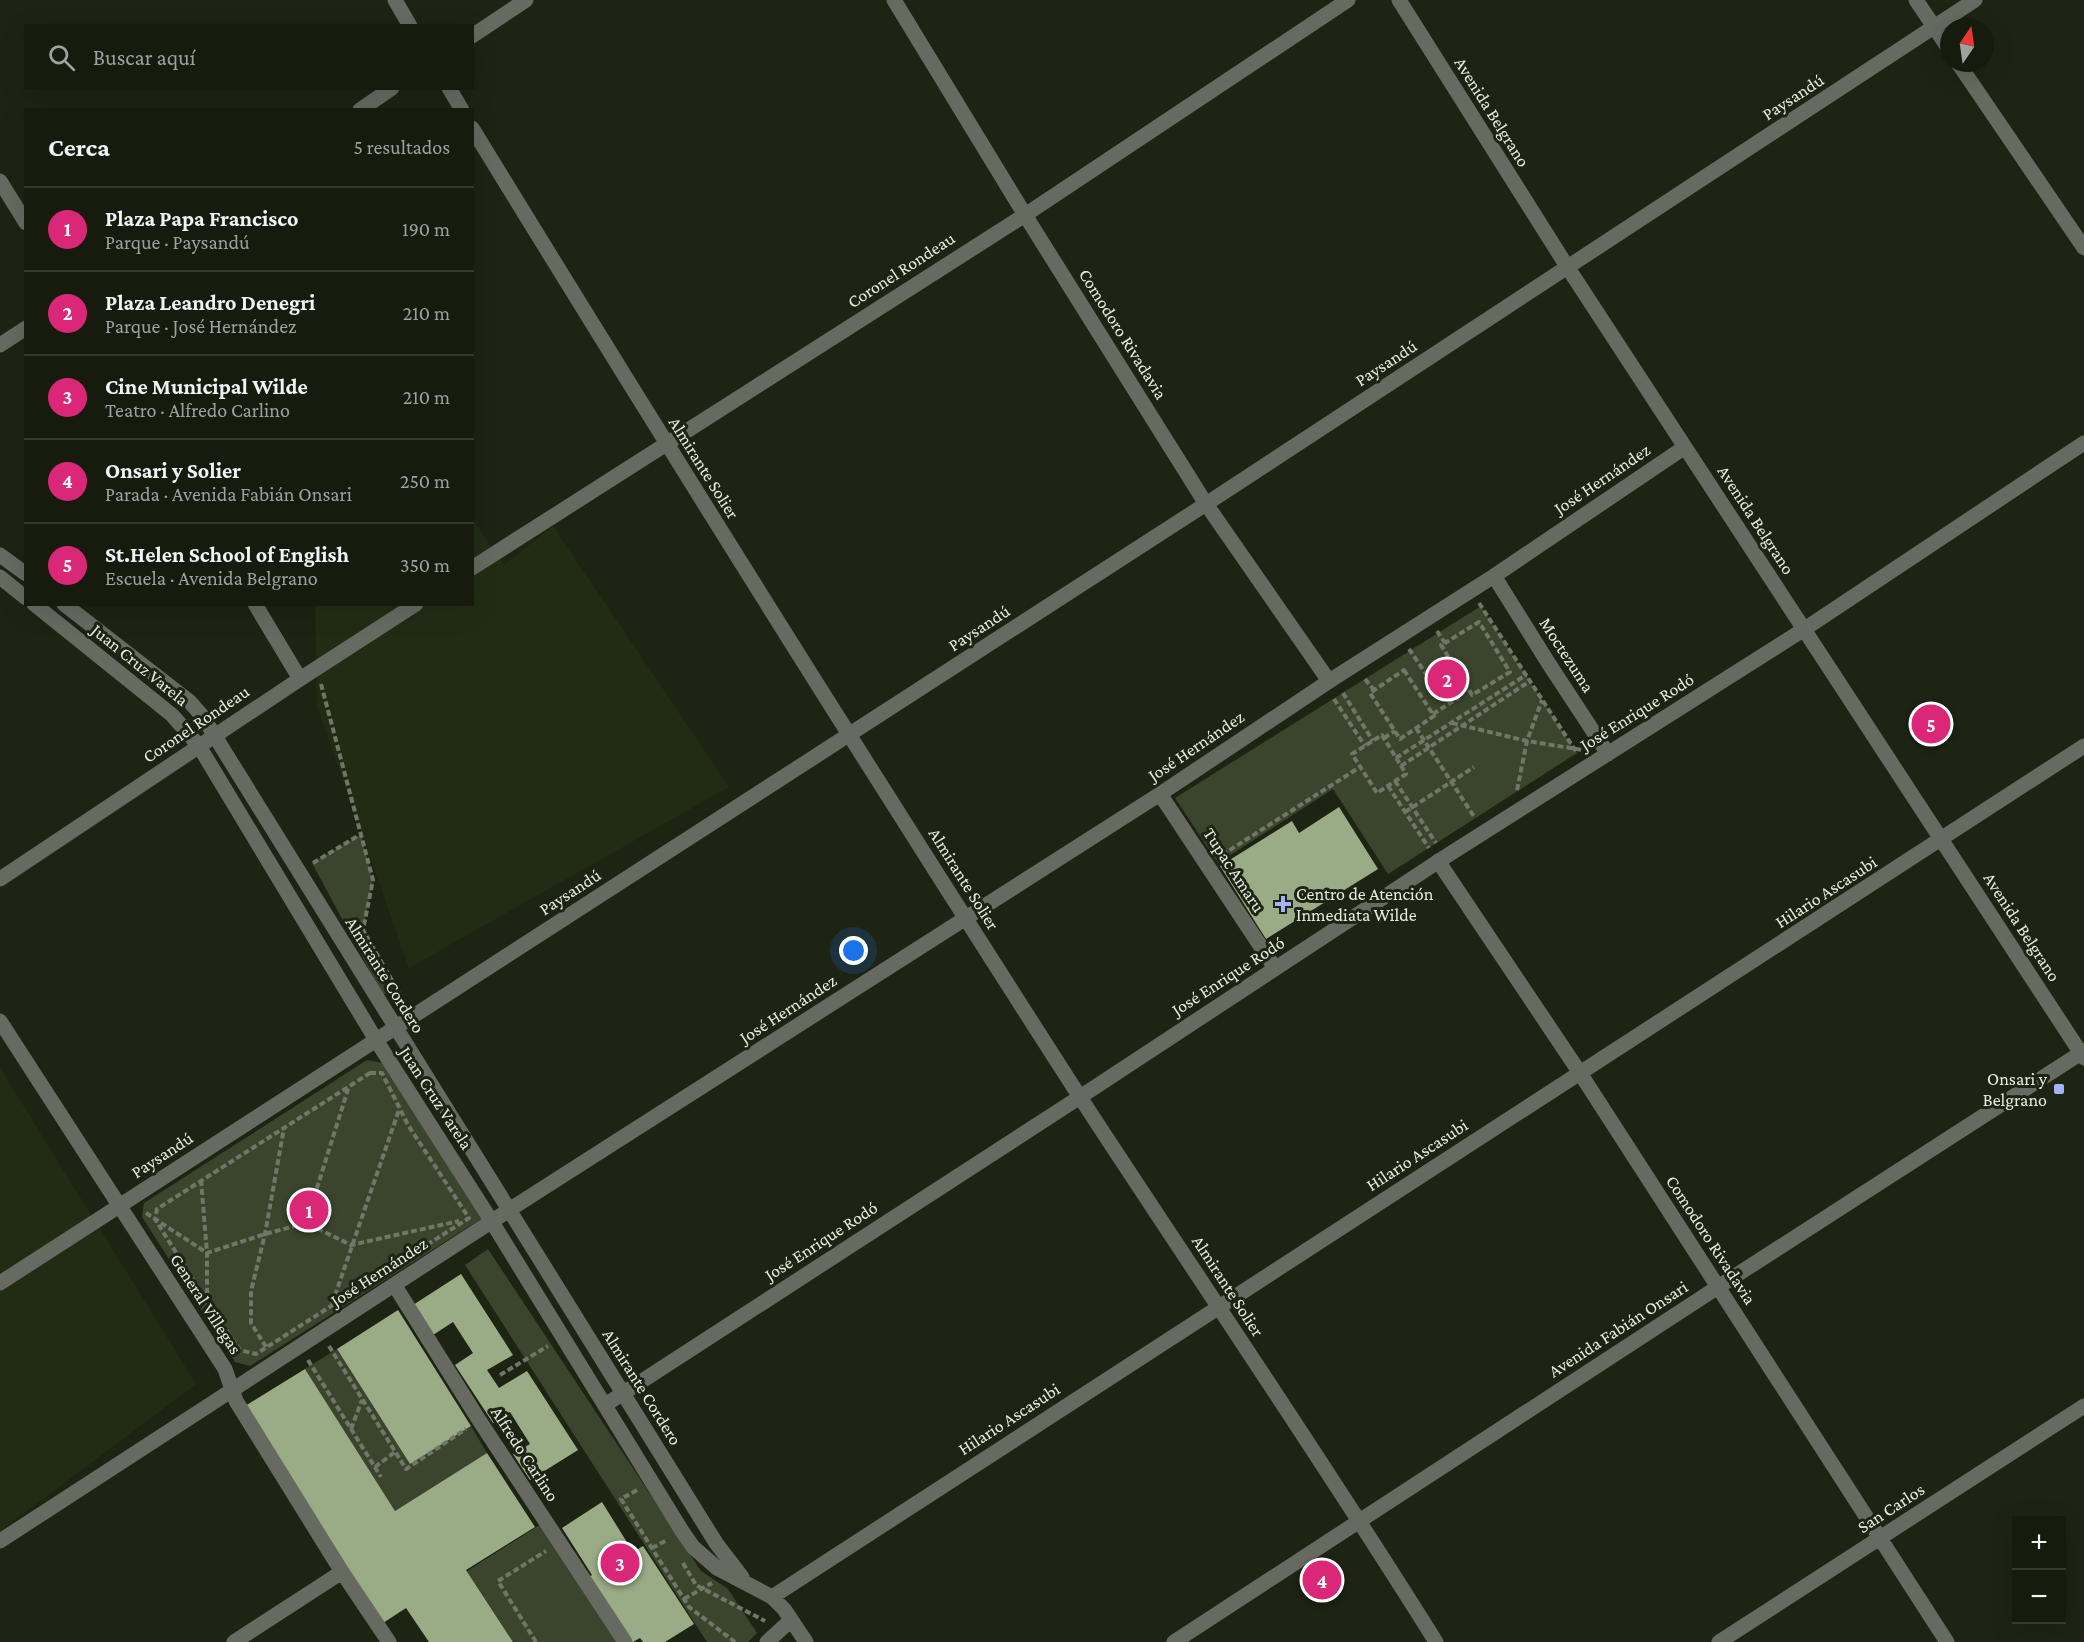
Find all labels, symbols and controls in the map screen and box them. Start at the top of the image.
north arrow [1940,18,1994,72]
search box [24,24,474,90]
icon: search [45,41,78,74]
text: Buscar aquí [93,45,195,70]
street label: Avenida Belgrano [1450,53,1534,171]
street label: Paysandú [1759,70,1828,124]
text: Cerca [48,133,110,162]
text: 5 resultados [354,136,450,158]
text: Plaza Papa Francisco [105,206,298,231]
text: 1 [64,218,71,240]
text: 190 m [402,218,450,240]
street label: Coronel Rondeau [844,228,959,312]
text: Parque · Paysandú [105,231,250,253]
street label: Comodoro Rivadavia [1075,265,1171,403]
text: Plaza Leandro Denegri [105,290,315,315]
text: 2 [62,302,73,324]
text: 210 m [403,302,450,324]
text: Parque · José Hernández [105,315,296,337]
street label: Paysandú [1352,336,1421,390]
text: Cine Municipal Wilde [105,374,308,399]
text: 3 [63,386,72,408]
text: 210 m [403,386,450,408]
text: Teatro · Alfredo Carlino [105,399,290,421]
street label: Almirante Solier [665,413,744,523]
street label: José Hernández [1549,439,1654,520]
text: Onsari y Solier [105,458,241,483]
street label: Avenida Belgrano [1713,462,1799,578]
text: 4 [62,470,73,492]
text: 250 m [400,470,450,492]
text: Parada · Avenida Fabián Onsari [105,483,352,505]
text: St.Helen School of English [105,542,349,567]
text: 5 [63,554,72,576]
text: 350 m [400,554,450,576]
text: Escuela · Avenida Belgrano [105,567,318,589]
street label: Paysandú [945,601,1014,655]
street label: Moctezuma [1535,614,1599,696]
street label: Juan Cruz Varela [86,619,192,710]
pin: 2 [1428,656,1466,702]
street label: José Enrique Rodó [1575,669,1698,756]
street label: Coronel Rondeau [139,681,253,767]
pin: 5 [1912,702,1950,746]
street label: José Hernández [1143,706,1248,787]
street label: Almirante Solier [925,824,1004,934]
street label: Tupac Amaru [1199,824,1269,916]
street label: Hilario Ascasubi [1772,852,1881,932]
street label: Paysandú [536,865,605,919]
street label: Avenida Belgrano [1979,869,2065,985]
place label: Centro de Atención Inmediata Wilde [1296,884,1434,925]
marker: Centro de Atención Inmediata Wilde [1274,895,1292,913]
street label: Almirante Cordero [341,913,429,1037]
street label: José Enrique Rodó [1166,932,1288,1021]
your location [839,936,868,965]
street label: José Hernández [734,970,840,1049]
street label: Juan Cruz Varela [394,1041,477,1153]
place label: Onsari y Belgrano [1983,1069,2048,1110]
marker: Onsari y Belgrano [2052,1082,2066,1096]
street label: Hilario Ascasubi [1363,1115,1472,1195]
street label: Paysandú [128,1128,197,1182]
street label: Comodoro Rivadavia [1662,1172,1760,1308]
pin: 1 [290,1188,328,1232]
street label: José Enrique Rodó [759,1197,881,1286]
street label: Almirante Solier [1188,1232,1268,1341]
street label: José Hernández [325,1233,431,1312]
street label: General Villegas [166,1250,246,1358]
street label: Avenida Fabián Onsari [1545,1276,1692,1381]
street label: Almirante Cordero [598,1325,686,1449]
street label: Hilario Ascasubi [955,1379,1064,1459]
street label: Alfredo Carlino [487,1403,563,1505]
street label: San Carlos [1854,1479,1928,1537]
map controls [2012,1516,2066,1624]
button: + [2012,1516,2066,1570]
pin: 3 [600,1540,640,1586]
pin: 4 [1302,1558,1342,1602]
button: − [2012,1570,2066,1624]

